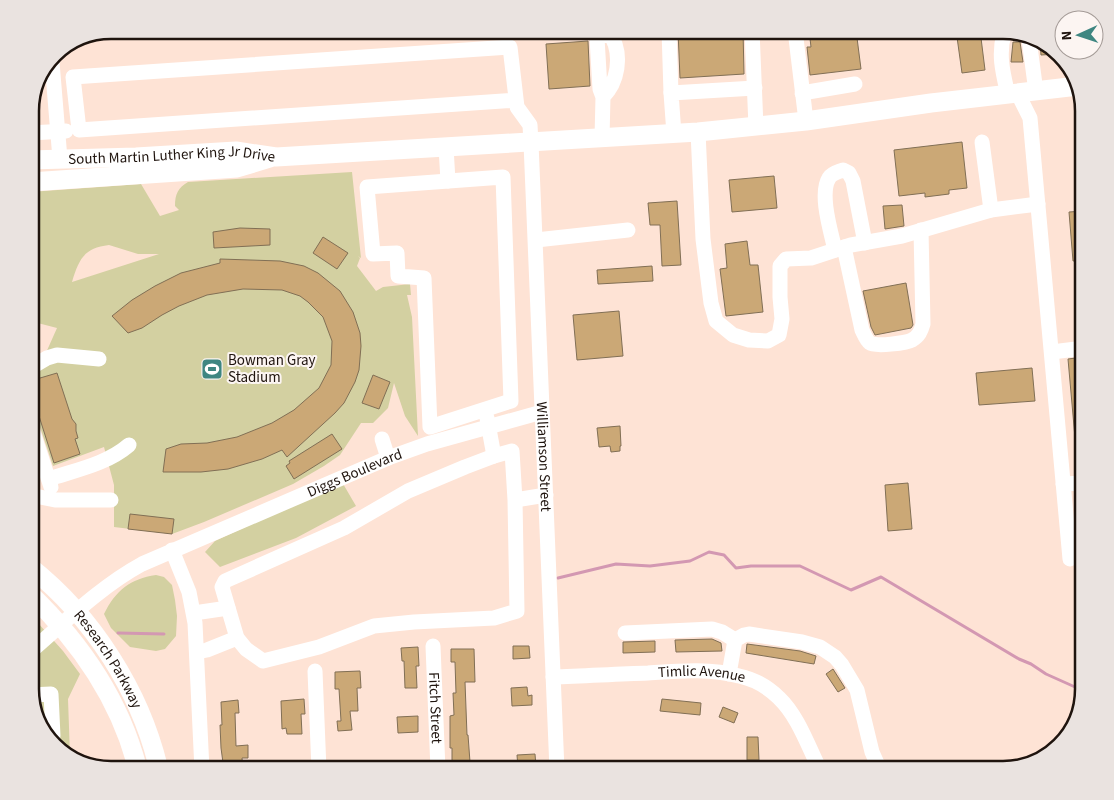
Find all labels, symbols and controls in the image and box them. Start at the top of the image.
north arrow [1054,10,1104,60]
text: N [1057,30,1077,41]
street label: South Martin Luther King Jr Drive [68,141,277,170]
place label: Bowman Gray Stadium [228,350,316,388]
sports icon: Bowman Gray Stadium [200,357,224,381]
street label: Williamson Street [531,401,556,512]
street label: Diggs Boulevard [304,444,405,503]
street label: Research Parkway [69,606,147,712]
street label: Timlic Avenue [657,661,748,688]
street label: Fitch Street [423,672,447,744]

